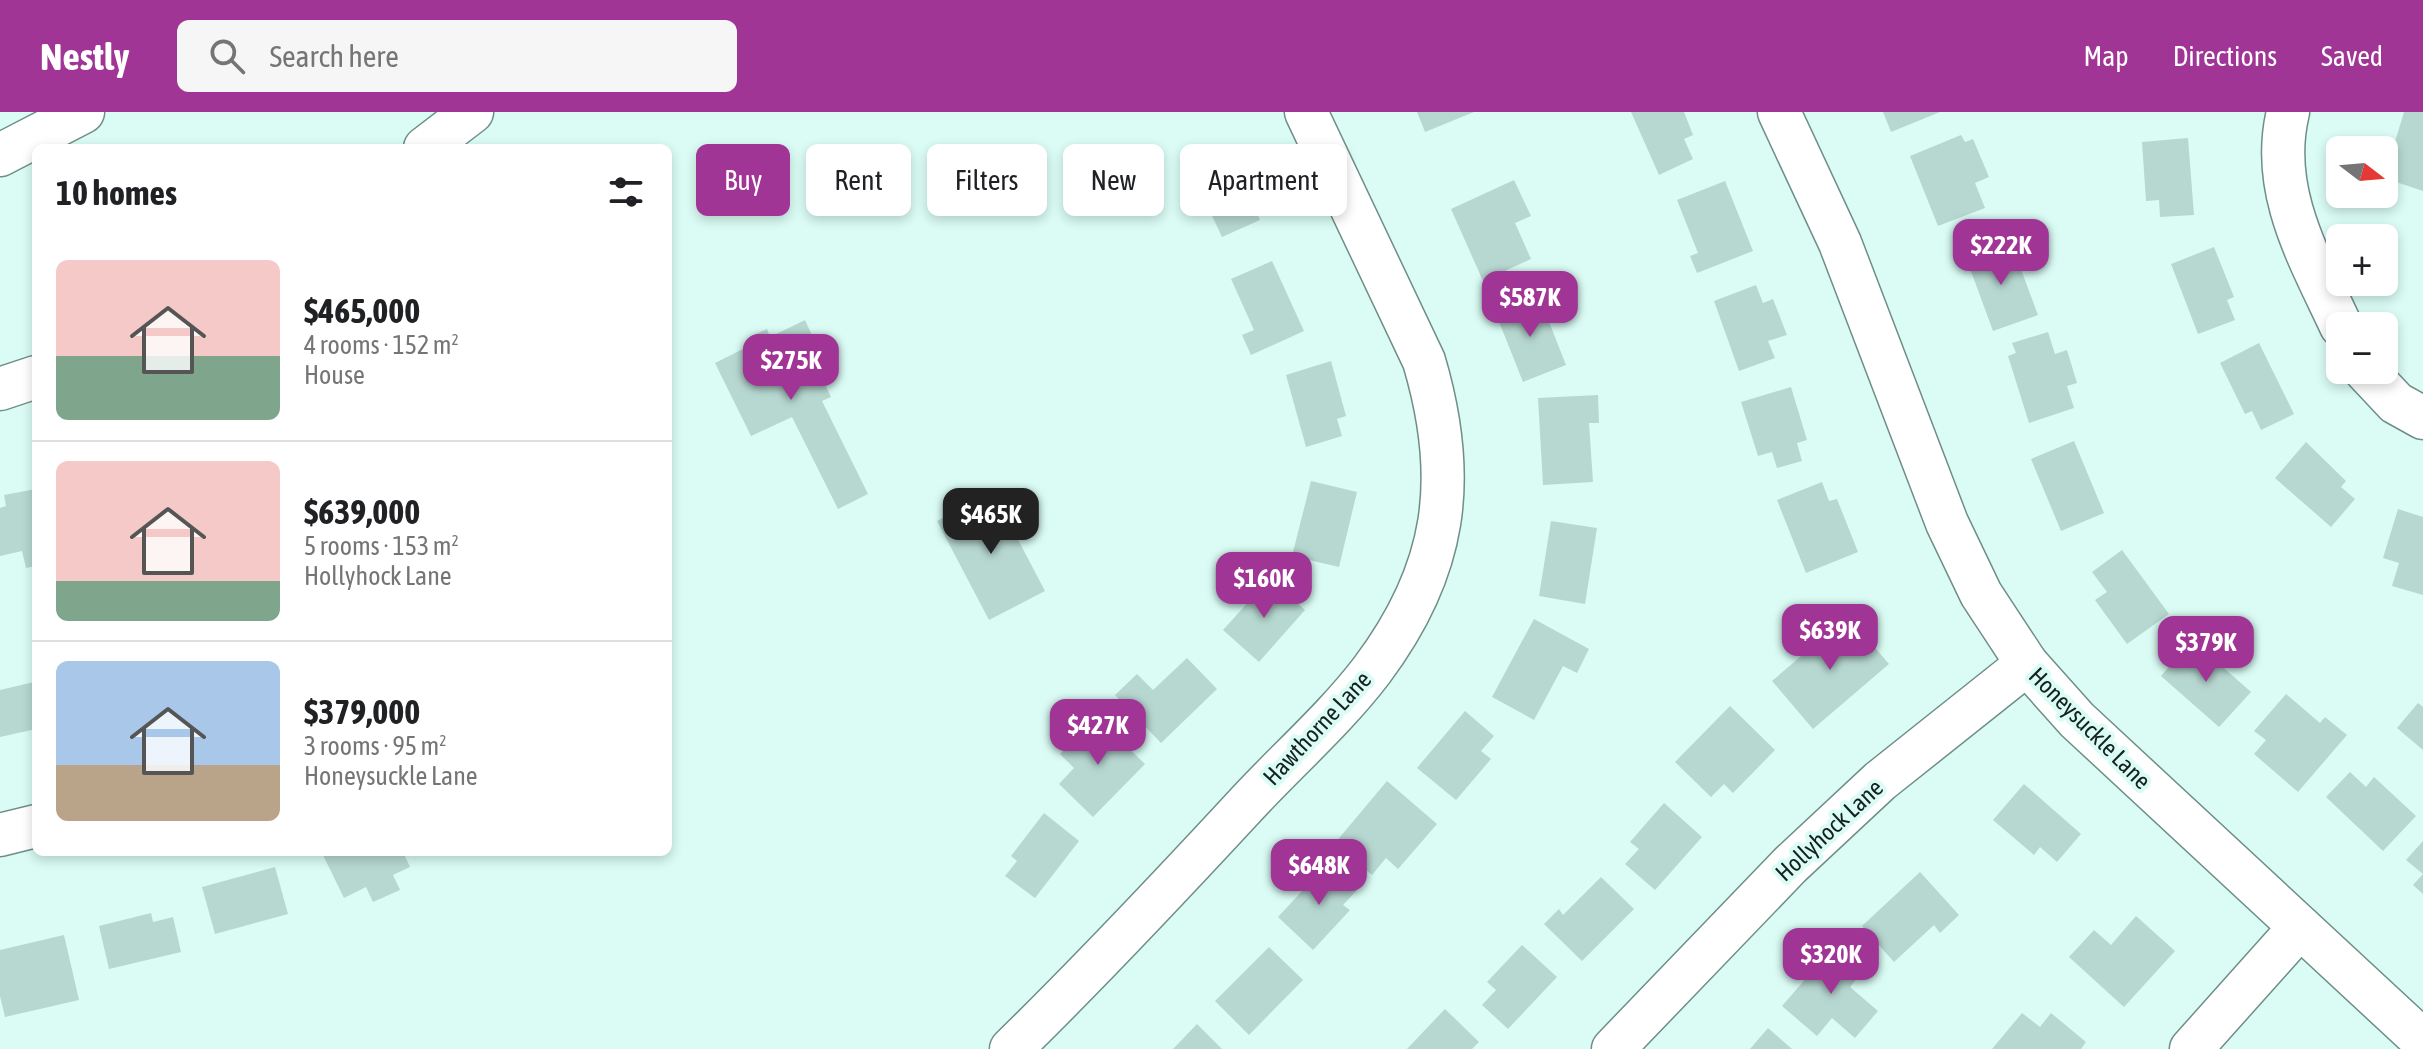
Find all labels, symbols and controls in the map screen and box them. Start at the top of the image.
search box [177,20,737,92]
icon: search [205,34,249,78]
text: Nestly [40,35,129,78]
text: Search here [269,39,399,73]
text: Map [2084,40,2129,72]
text: Directions [2173,40,2277,72]
text: Saved [2321,40,2383,72]
north arrow [2326,136,2398,208]
map controls [2326,136,2398,384]
chip: Buy [696,144,790,216]
chip: Rent [806,144,911,216]
chip: Filters [927,144,1047,216]
chip: New [1063,144,1164,216]
chip: Apartment [1180,144,1347,216]
icon: filters [604,170,648,214]
text: 10 homes [56,173,177,212]
pin: $222K [1945,219,2057,287]
button: + [2326,224,2398,296]
text: $222K [1971,230,2031,260]
pin: $587K [1474,271,1586,339]
text: $587K [1500,282,1560,312]
text: $465,000 [304,291,420,330]
icon: home [120,292,216,388]
button: − [2326,312,2398,384]
text: 4 rooms · 152 m² [304,330,459,360]
pin: $275K [735,334,847,402]
text: $275K [761,345,821,375]
text: House [304,360,365,390]
pin: $465K [935,488,1047,556]
text: $639,000 [304,492,420,531]
icon: home [120,493,216,589]
text: $465K [961,499,1021,529]
text: 5 rooms · 153 m² [304,531,459,561]
pin: $160K [1208,552,1320,620]
text: Hollyhock Lane [304,561,452,591]
text: $160K [1234,563,1294,593]
pin: $639K [1774,604,1886,672]
text: $639K [1800,615,1860,645]
pin: $379K [2150,616,2262,684]
text: $379K [2176,627,2236,657]
street label: Honeysuckle Lane [2024,662,2156,794]
street label: Hawthorne Lane [1258,666,1376,790]
text: $379,000 [304,692,420,731]
icon: home [120,693,216,789]
pin: $427K [1042,699,1154,767]
text: $427K [1068,710,1128,740]
text: 3 rooms · 95 m² [304,731,446,761]
text: Honeysuckle Lane [304,761,478,791]
street label: Hollyhock Lane [1770,774,1888,886]
pin: $648K [1263,839,1375,907]
text: $648K [1289,850,1349,880]
pin: $320K [1775,928,1887,996]
text: $320K [1801,939,1861,969]

